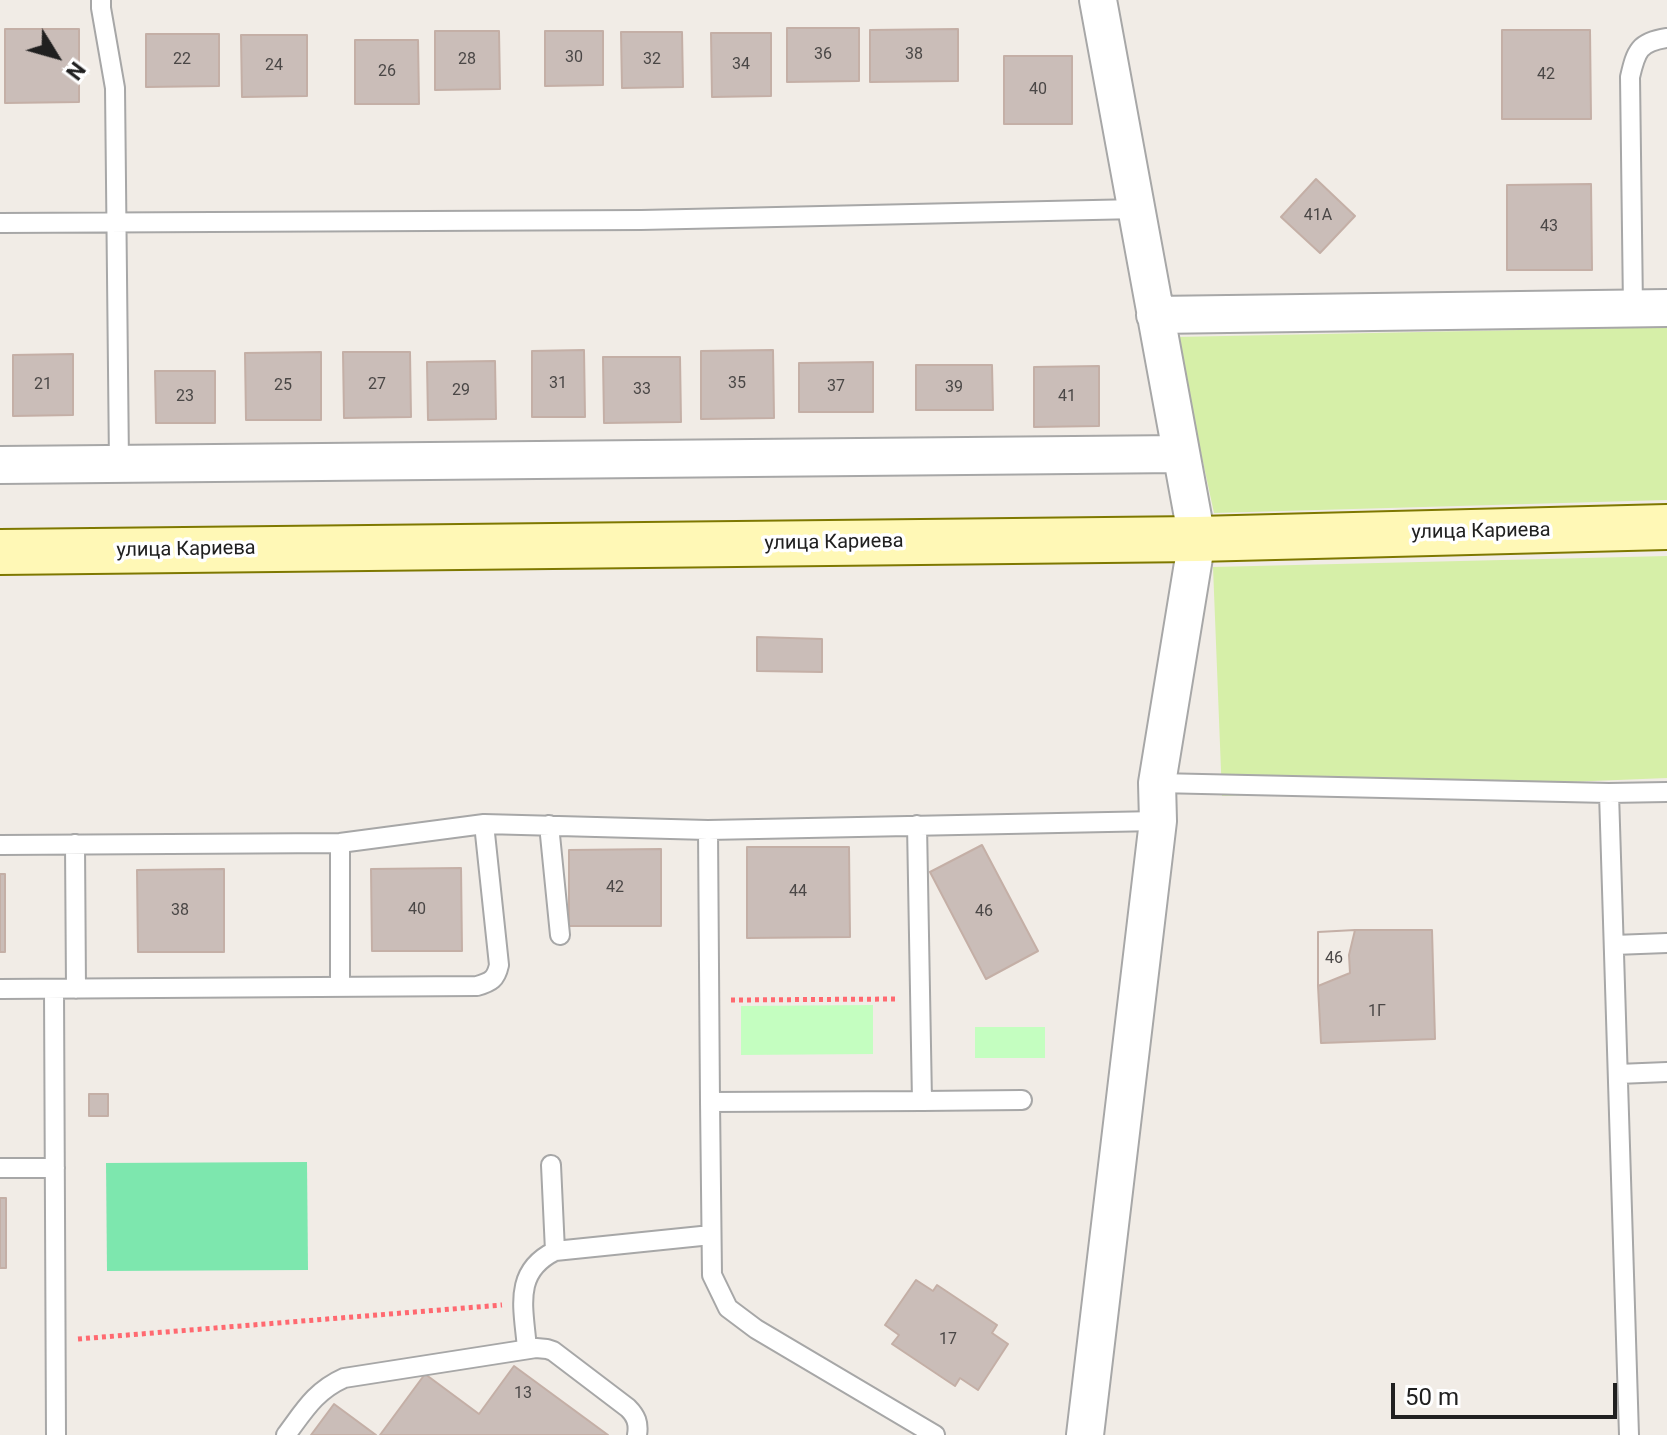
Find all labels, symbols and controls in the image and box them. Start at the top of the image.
north arrow [16,16,96,96]
house number: 36 [814,45,832,65]
house number: 38 [905,45,923,65]
house number: 30 [565,48,583,68]
house number: 22 [173,50,191,70]
house number: 28 [458,50,476,70]
house number: 32 [643,50,661,70]
house number: 34 [732,55,750,75]
house number: 24 [265,56,283,76]
text: N [61,57,90,84]
house number: 26 [378,62,396,82]
house number: 42 [1537,65,1555,85]
house number: 40 [1029,80,1047,100]
house number: 41А [1304,206,1332,226]
house number: 43 [1540,217,1558,237]
house number: 31 [549,374,567,394]
house number: 35 [728,374,746,394]
house number: 21 [34,375,52,395]
house number: 27 [368,375,386,395]
house number: 25 [274,376,292,396]
house number: 37 [827,377,845,397]
house number: 39 [945,378,963,398]
house number: 33 [633,380,651,400]
house number: 29 [452,381,470,401]
house number: 23 [176,387,194,407]
house number: 41 [1058,387,1076,407]
street label: улица Кариева [1411,519,1551,545]
street label: улица Кариева [764,530,904,556]
street label: улица Кариева [116,537,256,563]
house number: 42 [606,878,624,898]
house number: 44 [789,882,807,902]
house number: 40 [408,900,426,920]
house number: 38 [171,901,189,921]
house number: 46 [975,902,993,922]
house number: 46 [1325,949,1343,969]
house number: 1Г [1368,1002,1386,1022]
house number: 17 [939,1330,957,1350]
scale bar [1395,1367,1621,1417]
text: 50 m [1405,1383,1459,1411]
house number: 13 [514,1384,532,1404]

